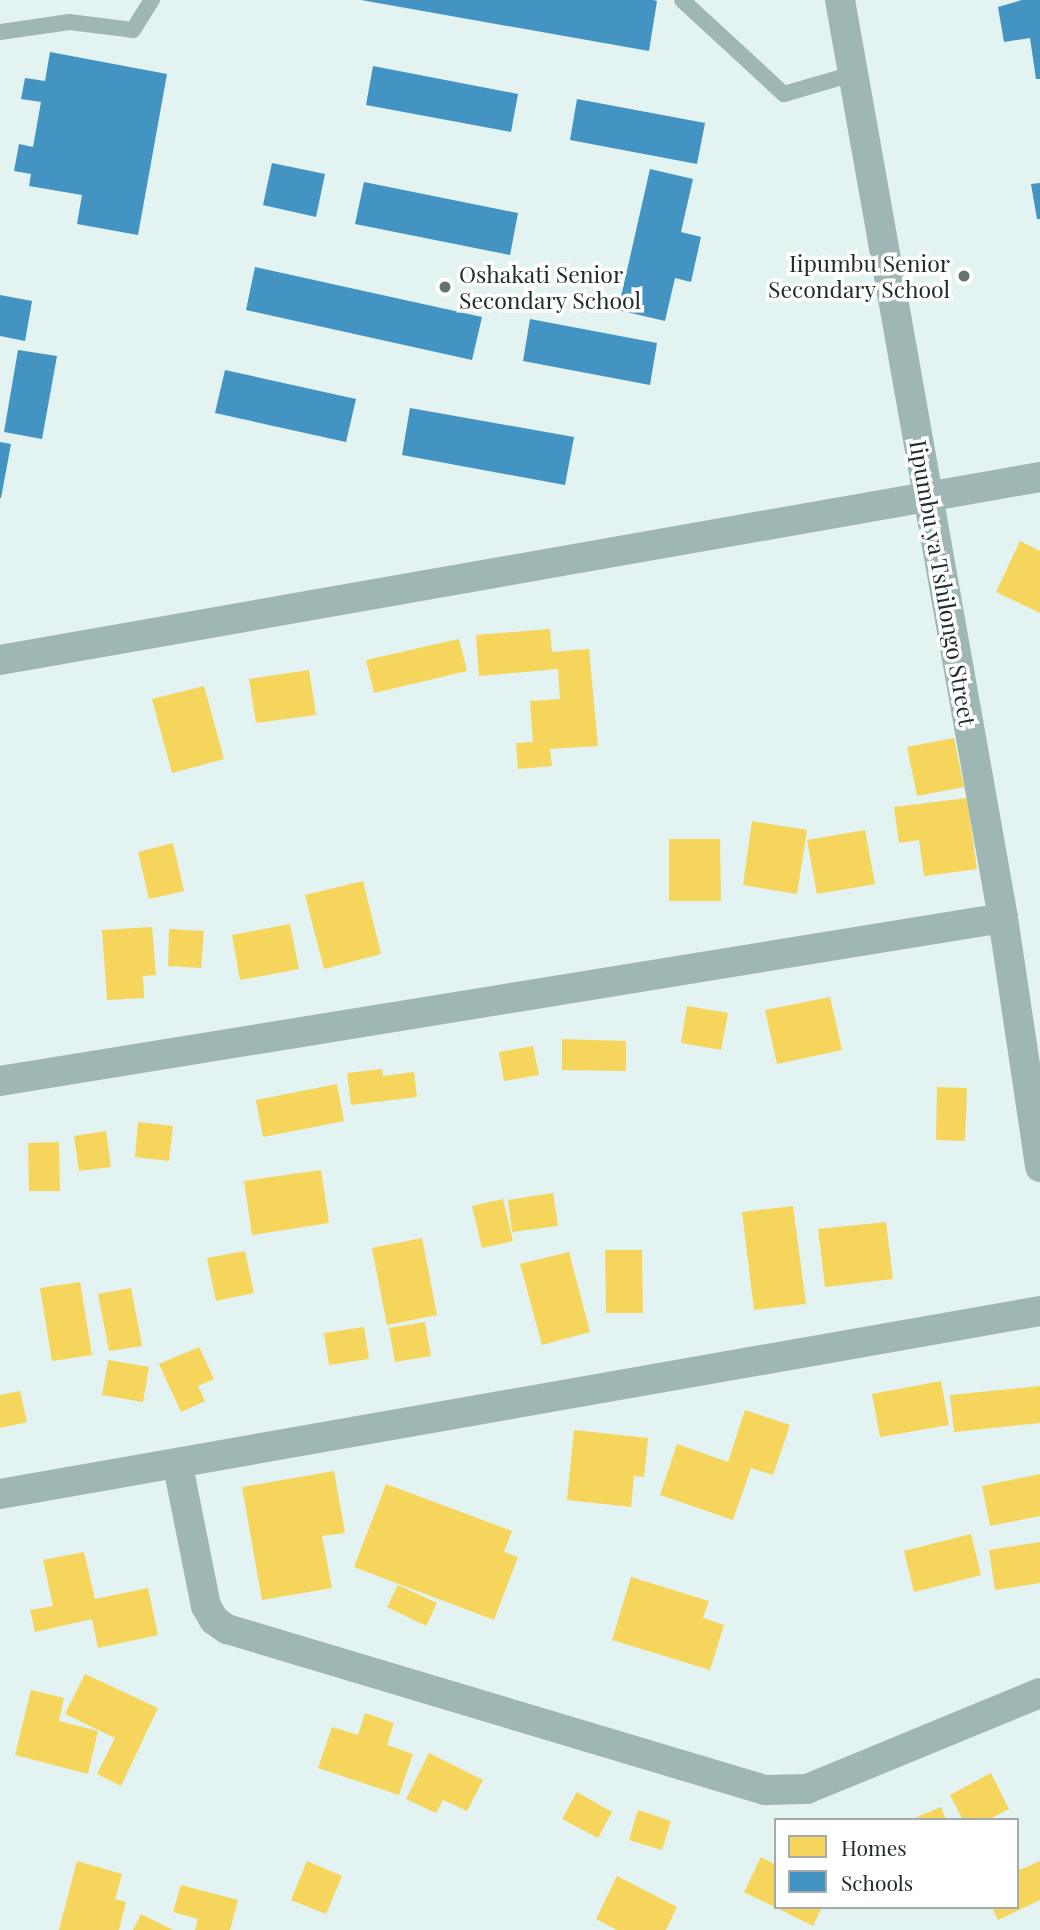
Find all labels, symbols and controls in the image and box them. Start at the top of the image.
place label: Iipumbu Senior Secondary School [767,249,950,303]
place label: Oshakati Senior Secondary School [459,260,642,314]
marker: Iipumbu Senior Secondary School [956,268,972,284]
marker: Oshakati Senior Secondary School [437,279,453,295]
street label: Iipumbu ya Tshilongo Street [904,437,982,729]
legend [774,1818,1019,1909]
text: Homes [841,1833,907,1861]
text: Schools [841,1868,913,1896]

